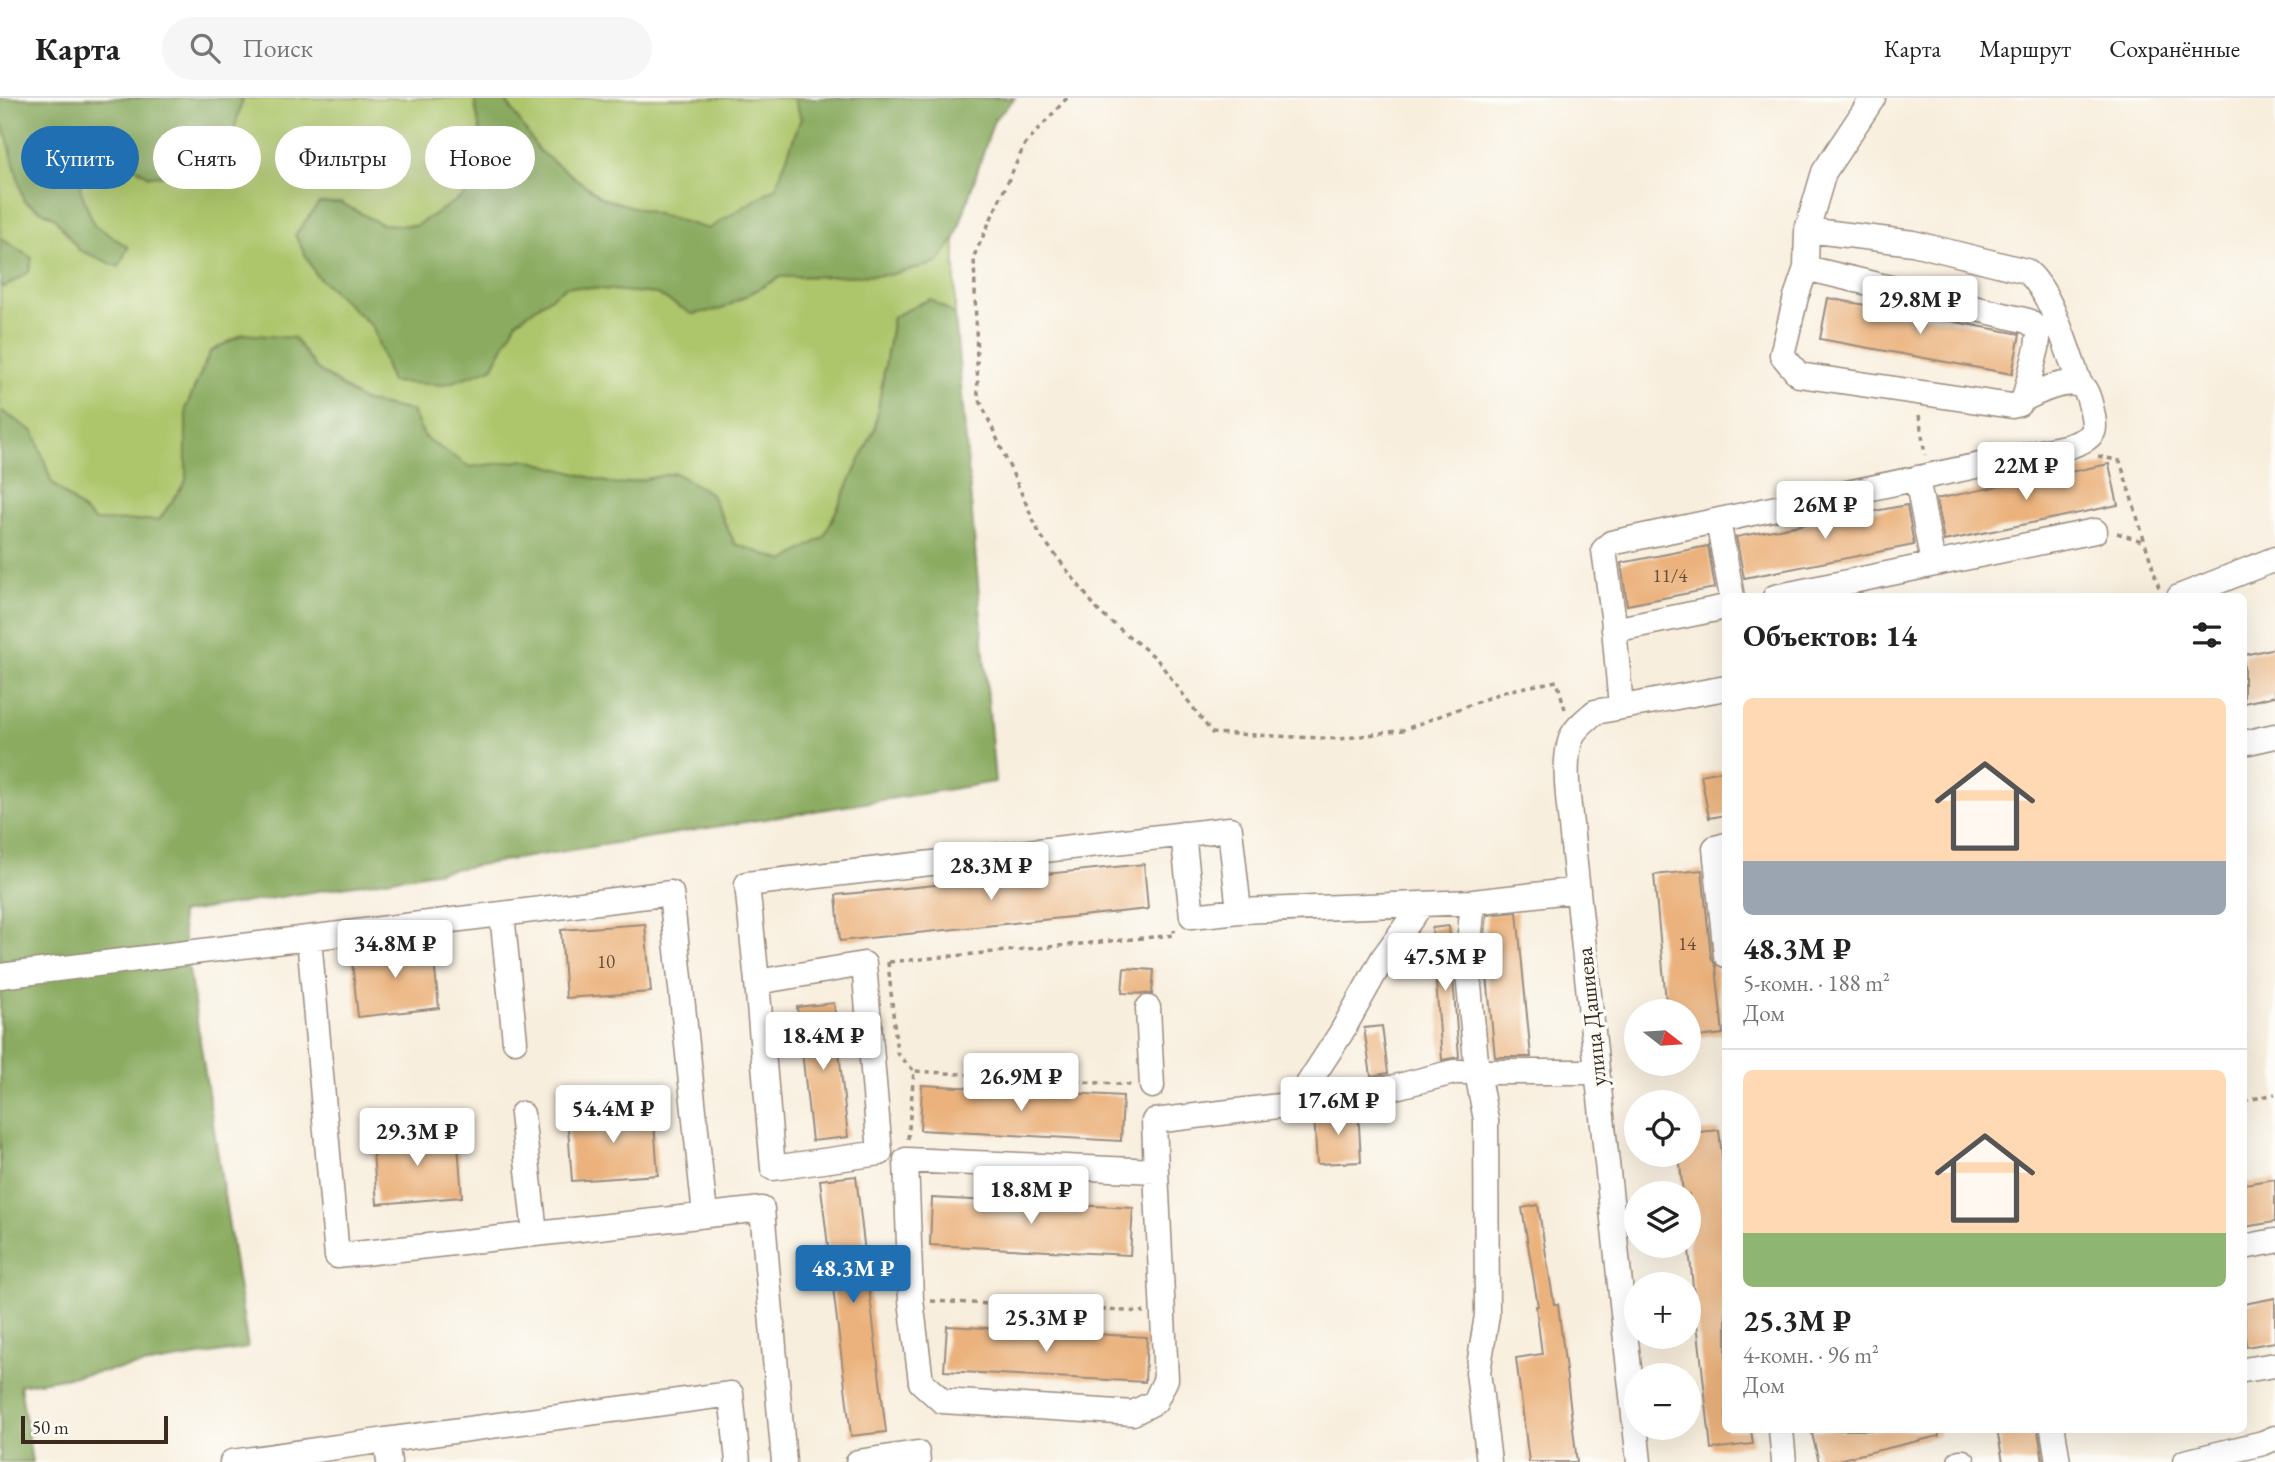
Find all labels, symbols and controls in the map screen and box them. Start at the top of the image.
search box [162,17,652,80]
text: Карта [35,27,120,70]
icon: search [186,29,224,67]
text: Поиск [242,31,313,65]
text: Карта [1884,33,1941,64]
text: Маршрут [1979,33,2071,64]
text: Сохранённые [2109,33,2240,64]
chip: Купить [21,126,139,189]
chip: Снять [153,126,261,189]
chip: Фильтры [275,126,411,189]
chip: Новое [425,126,535,189]
pin: 29.8M ₽ [1855,276,1985,336]
text: 29.8M ₽ [1879,284,1961,314]
pin: 22M ₽ [1977,442,2075,502]
text: 22M ₽ [1993,450,2059,480]
pin: 26M ₽ [1776,482,1874,541]
text: 26M ₽ [1792,489,1858,519]
house number: 11/4 [1653,563,1688,588]
text: Объектов: 14 [1743,616,1917,655]
icon: filters [2188,616,2226,654]
icon: home [1922,743,2048,869]
pin: 28.3M ₽ [926,842,1056,902]
text: 28.3M ₽ [950,850,1032,880]
pin: 34.8M ₽ [330,920,460,980]
text: 34.8M ₽ [354,928,436,958]
text: 48.3M ₽ [1743,929,1851,968]
house number: 14 [1678,931,1697,956]
pin: 47.5M ₽ [1380,934,1510,993]
text: 47.5M ₽ [1404,941,1486,971]
street label: улица Дашиева [1569,945,1613,1088]
house number: 10 [597,949,615,974]
text: 5-комн. · 188 m² [1743,968,1890,998]
text: Дом [1743,998,1785,1028]
north arrow [1624,999,1701,1076]
map controls [1624,999,1701,1440]
pin: 18.4M ₽ [758,1012,888,1072]
text: 18.4M ₽ [782,1020,864,1050]
pin: 26.9M ₽ [956,1054,1086,1113]
text: 26.9M ₽ [980,1061,1062,1091]
pin: 17.6M ₽ [1273,1077,1403,1137]
text: 17.6M ₽ [1297,1085,1379,1115]
pin: 54.4M ₽ [548,1086,678,1145]
button: locate [1624,1090,1701,1167]
text: 54.4M ₽ [572,1093,654,1123]
pin: 29.3M ₽ [352,1108,482,1168]
icon: home [1922,1115,2048,1241]
text: 29.3M ₽ [376,1116,458,1146]
pin: 18.8M ₽ [966,1166,1096,1226]
text: 18.8M ₽ [990,1174,1072,1204]
button: layers [1624,1181,1701,1258]
pin: 48.3M ₽ [788,1246,918,1305]
text: 48.3M ₽ [812,1253,894,1283]
button: + [1624,1272,1701,1349]
pin: 25.3M ₽ [981,1294,1111,1354]
text: 25.3M ₽ [1743,1301,1851,1340]
text: 25.3M ₽ [1005,1302,1087,1332]
text: 4-комн. · 96 m² [1743,1340,1879,1370]
button: − [1624,1363,1701,1440]
text: Дом [1743,1370,1785,1400]
scale bar [21,1413,168,1445]
text: 50 m [32,1415,69,1440]

